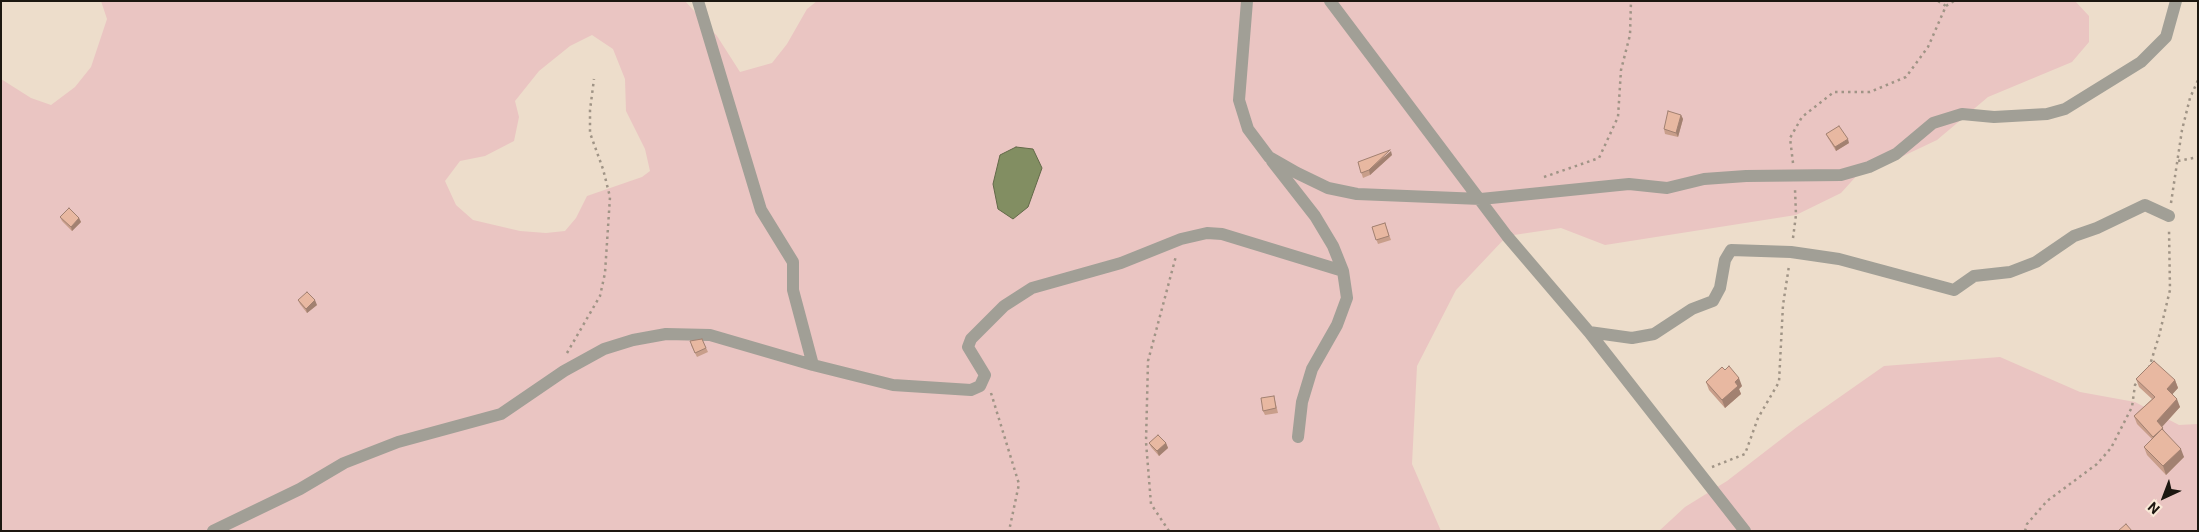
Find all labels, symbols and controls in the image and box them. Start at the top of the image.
north arrow [2139,472,2189,522]
text: N [2145,499,2163,517]

